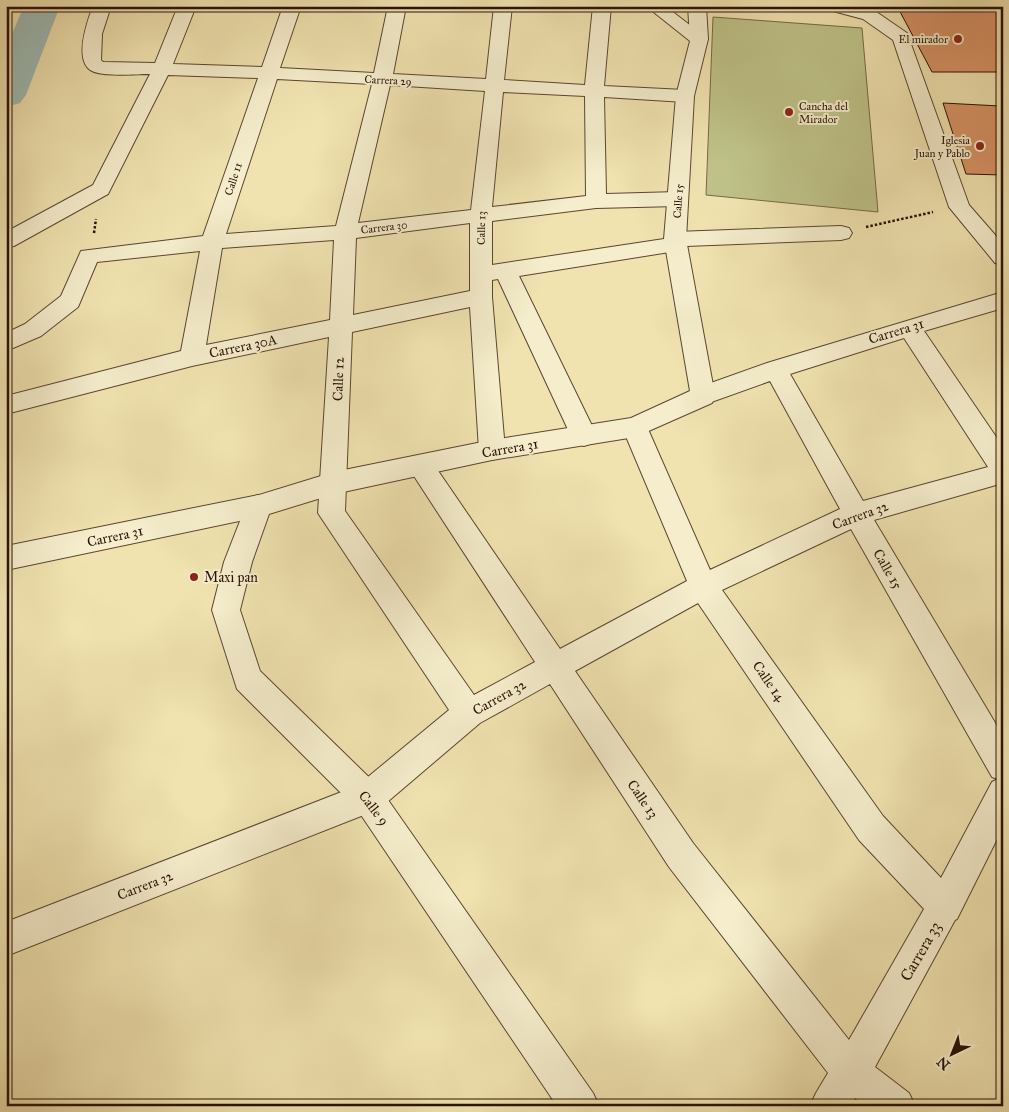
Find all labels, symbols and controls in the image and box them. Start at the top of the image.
place label: El mirador [899,33,949,46]
marker: El mirador [952,33,964,45]
street label: Carrera 29 [364,73,412,88]
place label: Cancha del Mirador [799,100,848,126]
marker: Cancha del Mirador [783,106,795,118]
place label: Iglesia Juan y Pablo [914,134,970,161]
marker: Iglesia Juan y Pablo [974,140,986,152]
street label: Calle 11 [222,161,245,197]
street label: Calle 15 [671,183,686,219]
street label: Calle 13 [475,211,488,245]
street label: Carrera 30 [360,218,408,237]
street label: Carrera 31 [866,315,926,348]
street label: Carrera 30A [208,331,279,362]
street label: Calle 12 [329,357,348,401]
street label: Carrera 31 [481,435,540,462]
street label: Carrera 32 [830,497,891,533]
street label: Carrera 31 [85,522,145,551]
street label: Calle 15 [869,546,906,593]
place label: Maxi pan [204,569,258,586]
marker: Maxi pan [188,571,200,583]
street label: Calle 14 [749,658,789,706]
street label: Carrera 32 [470,676,529,719]
street label: Calle 13 [624,777,662,822]
street label: Calle 9 [355,788,392,829]
street label: Carrera 32 [115,867,176,904]
street label: Carrera 33 [896,918,945,984]
north arrow [926,1030,976,1080]
text: N [933,1053,954,1073]

